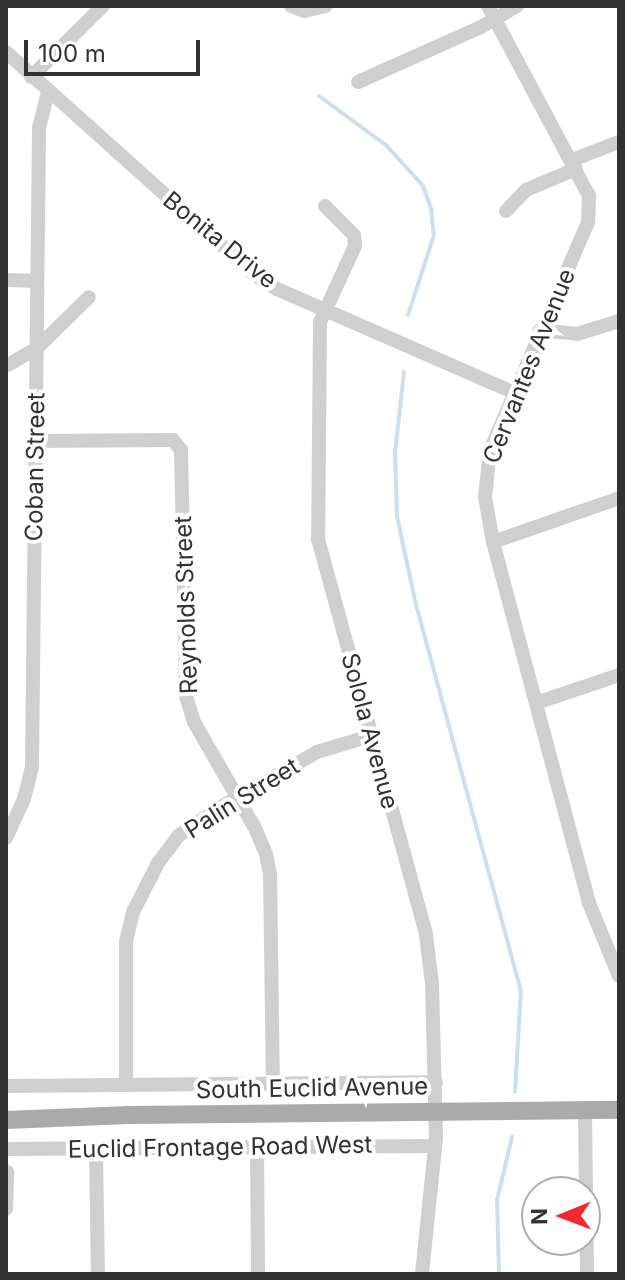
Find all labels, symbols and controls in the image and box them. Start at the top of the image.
scale bar [28,24,204,74]
text: 100 m [38,39,106,68]
street label: Bonita Drive [157,185,283,295]
street label: Cervantes Avenue [477,265,581,467]
street label: Coban Street [19,392,51,542]
street label: Reynolds Street [168,515,204,695]
street label: Solola Avenue [335,650,405,812]
street label: Palin Street [180,752,304,844]
street label: South Euclid Avenue [196,1072,428,1104]
street label: Euclid Frontage Road West [67,1130,373,1164]
north arrow [521,1176,601,1256]
text: N [526,1208,552,1225]

